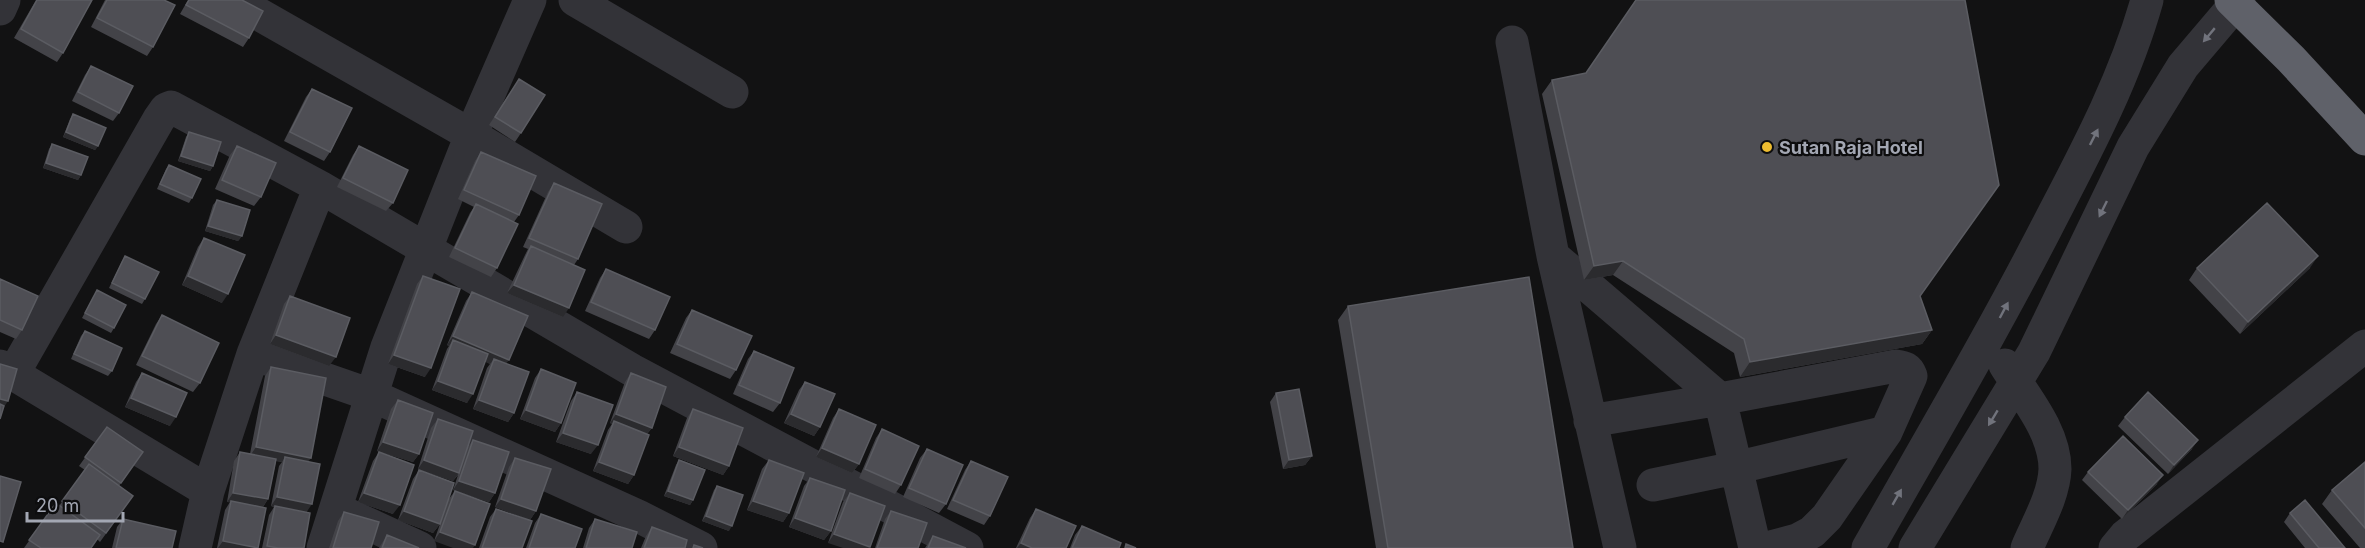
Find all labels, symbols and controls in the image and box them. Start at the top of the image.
one-way arrow [2203,27,2216,42]
one-way arrow [2089,128,2099,145]
place label: Sutan Raja Hotel [1779,137,1923,158]
marker: Sutan Raja Hotel [1760,140,1774,154]
one-way arrow [2099,200,2108,217]
one-way arrow [1999,301,2009,318]
one-way arrow [1988,410,1998,427]
scale bar [27,485,123,523]
one-way arrow [1892,488,1902,505]
text: 20 m [36,495,79,516]

